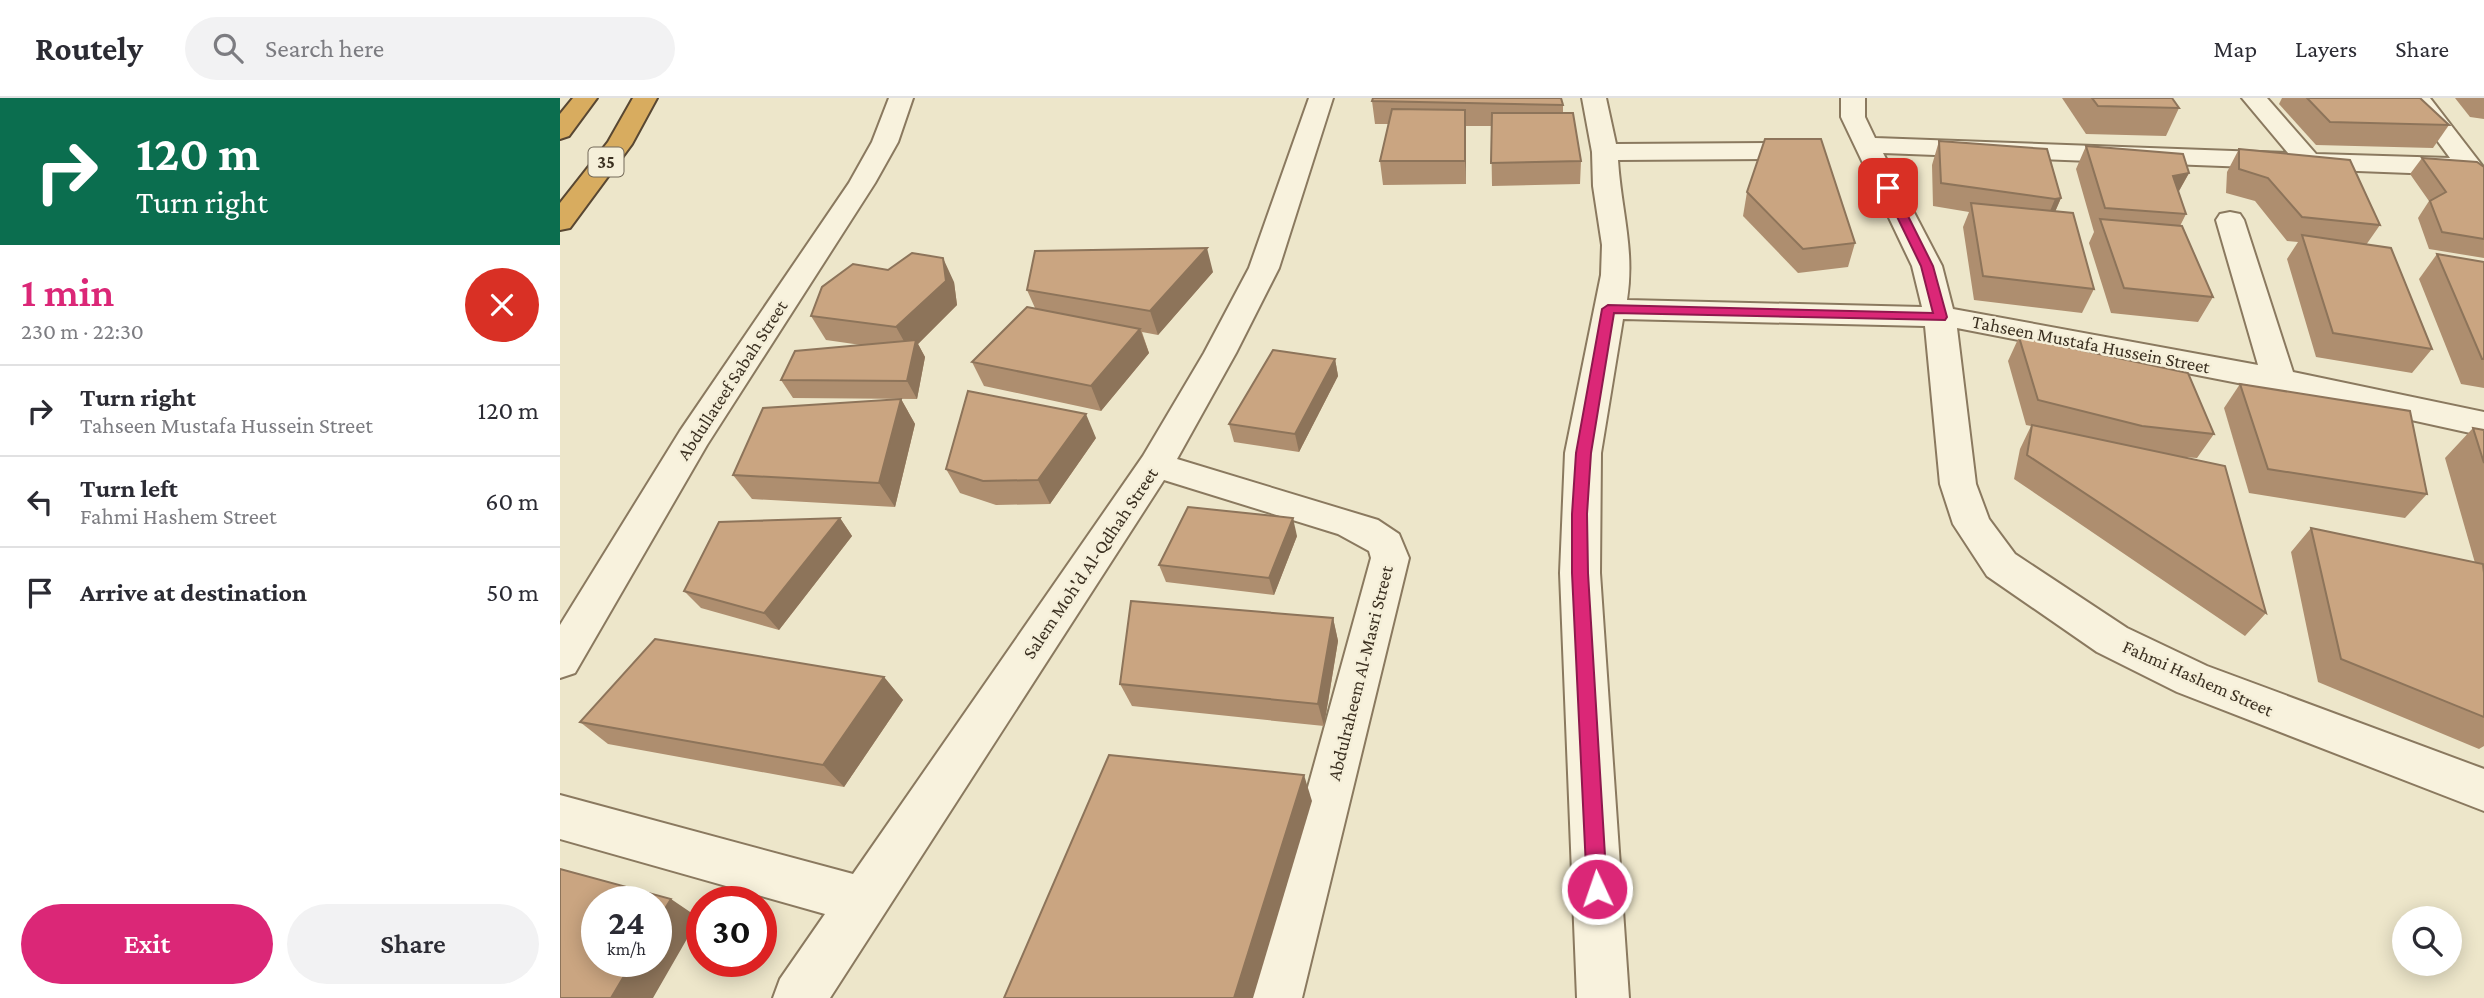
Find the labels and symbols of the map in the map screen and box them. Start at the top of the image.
road number: 35 [588,148,624,176]
pin [1858,158,1918,218]
street label: Abdullateef Sabah Street [673,296,792,464]
street label: Tahseen Mustafa Hussein Street [1970,311,2212,378]
street label: Salem Moh'd Al-Qdhah Street [1018,463,1162,663]
street label: Abdulraheem Al-Masri Street [1323,563,1397,783]
street label: Fahmi Hashem Street [2120,635,2277,721]
position arrow [1560,852,1634,926]
speed limit sign: 30 [686,886,777,977]

